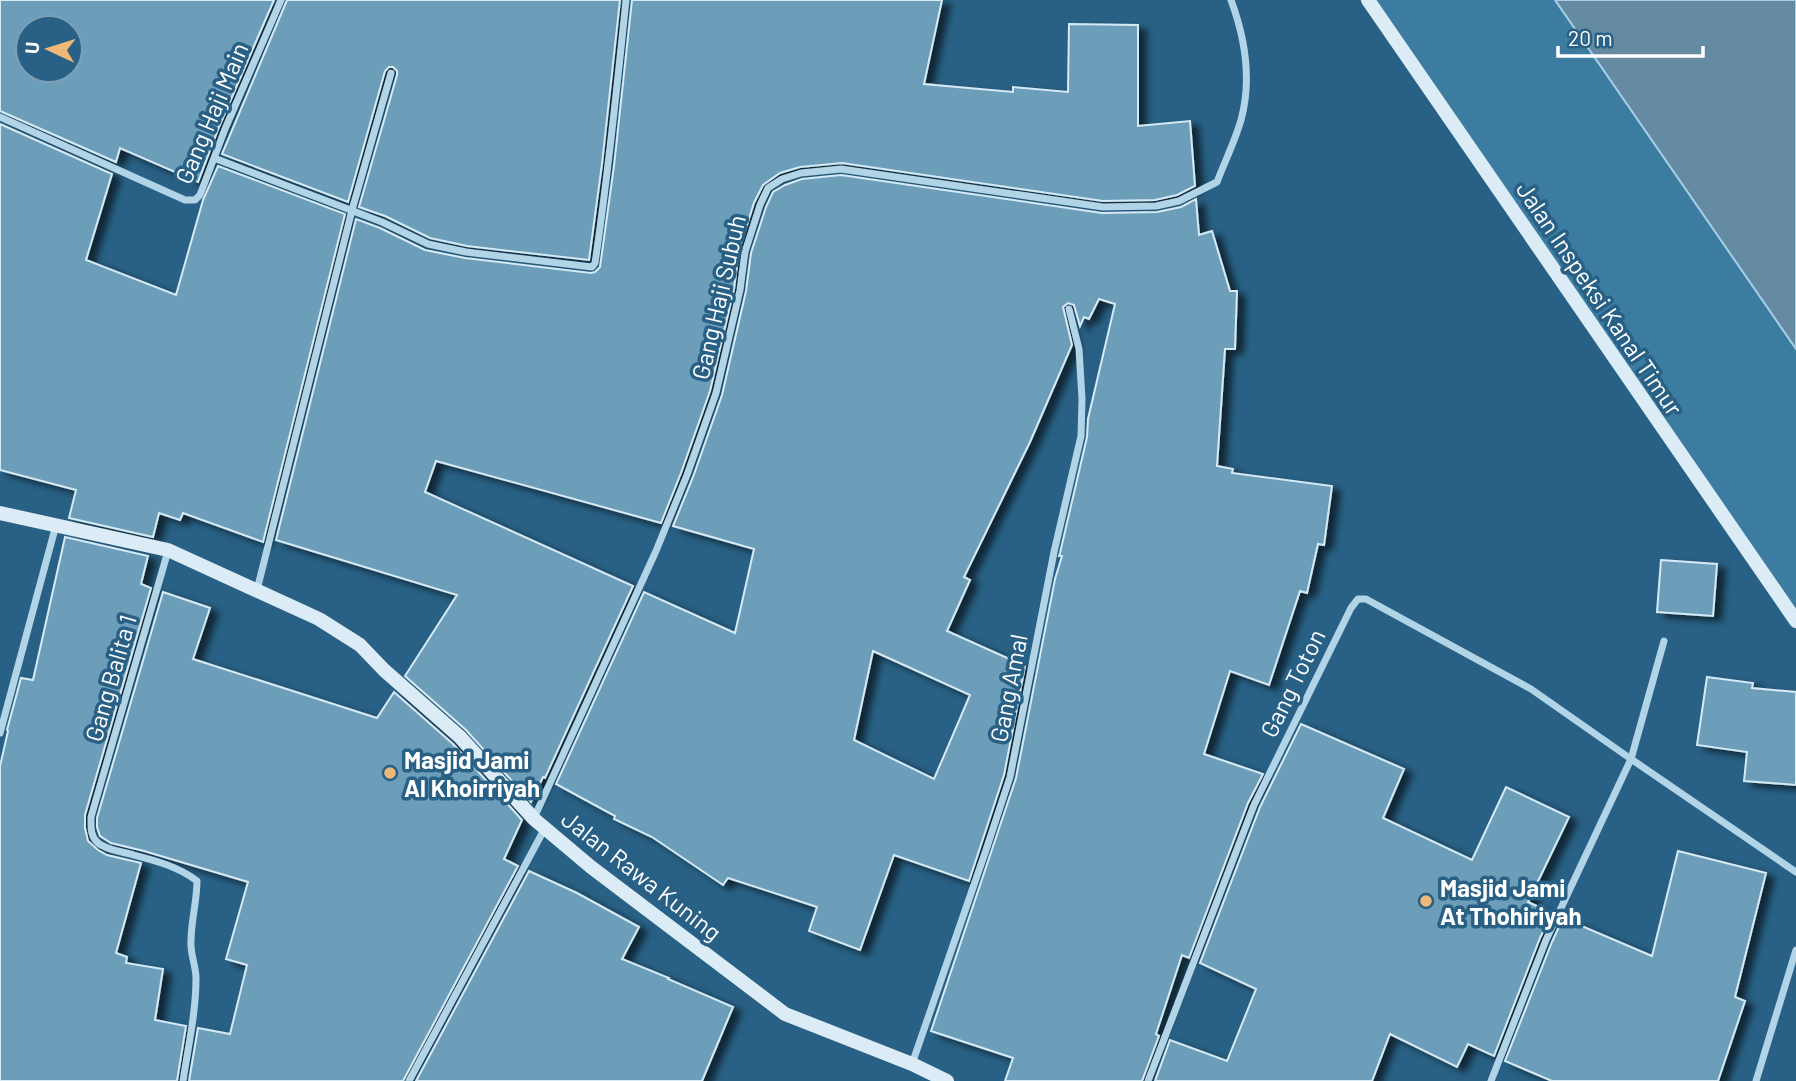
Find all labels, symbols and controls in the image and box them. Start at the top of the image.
north arrow [14,14,84,84]
scale bar [1558,14,1703,58]
text: 20 m [1568,25,1613,50]
street label: Gang Haji Main [168,38,254,188]
text: U [20,41,43,55]
street label: Jalan Inspeksi Kanal Timur [1511,176,1689,421]
street label: Gang Haji Subuh [685,212,751,382]
street label: Gang Balita 1 [78,611,142,745]
street label: Gang Toton [1253,624,1331,742]
street label: Gang Amal [983,631,1033,745]
place label: Masjid Jami Al Khoirriyah [404,745,540,802]
marker: Masjid Jami Al Khoirriyah [382,765,398,781]
street label: Jalan Rawa Kuning [556,804,728,946]
place label: Masjid Jami At Thohiriyah [1440,873,1582,930]
marker: Masjid Jami At Thohiriyah [1418,893,1434,909]

